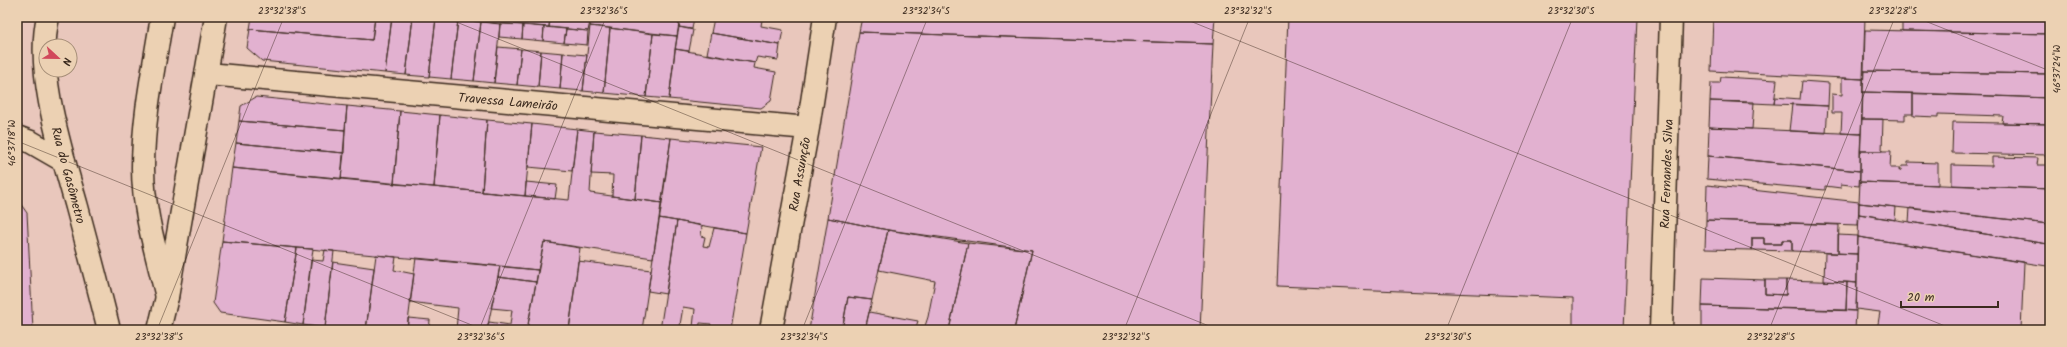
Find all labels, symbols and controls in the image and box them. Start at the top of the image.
text: 23°32'38"S [258,3,307,19]
text: 23°32'36"S [580,3,629,19]
text: 23°32'34"S [902,3,951,19]
text: 23°32'32"S [1224,3,1273,19]
text: 23°32'30"S [1547,3,1595,19]
text: 23°32'28"S [1869,3,1918,19]
north arrow [38,38,78,78]
text: 46°37'24"W [2049,44,2065,93]
text: N [57,55,76,68]
street label: Travessa Lameirão [457,88,559,117]
street label: Rua Fernandes Silva [1655,119,1680,229]
text: 46°37'18"W [4,120,20,166]
street label: Rua do Gasômetro [45,125,91,226]
street label: Rua Assunção [784,135,817,213]
scale bar [1901,283,1998,309]
text: 20 m [1907,288,1935,307]
text: 23°32'38"S [135,329,184,345]
text: 23°32'36"S [457,329,506,345]
text: 23°32'34"S [780,329,829,345]
text: 23°32'32"S [1102,329,1151,345]
text: 23°32'30"S [1424,329,1472,345]
text: 23°32'28"S [1747,329,1796,345]

